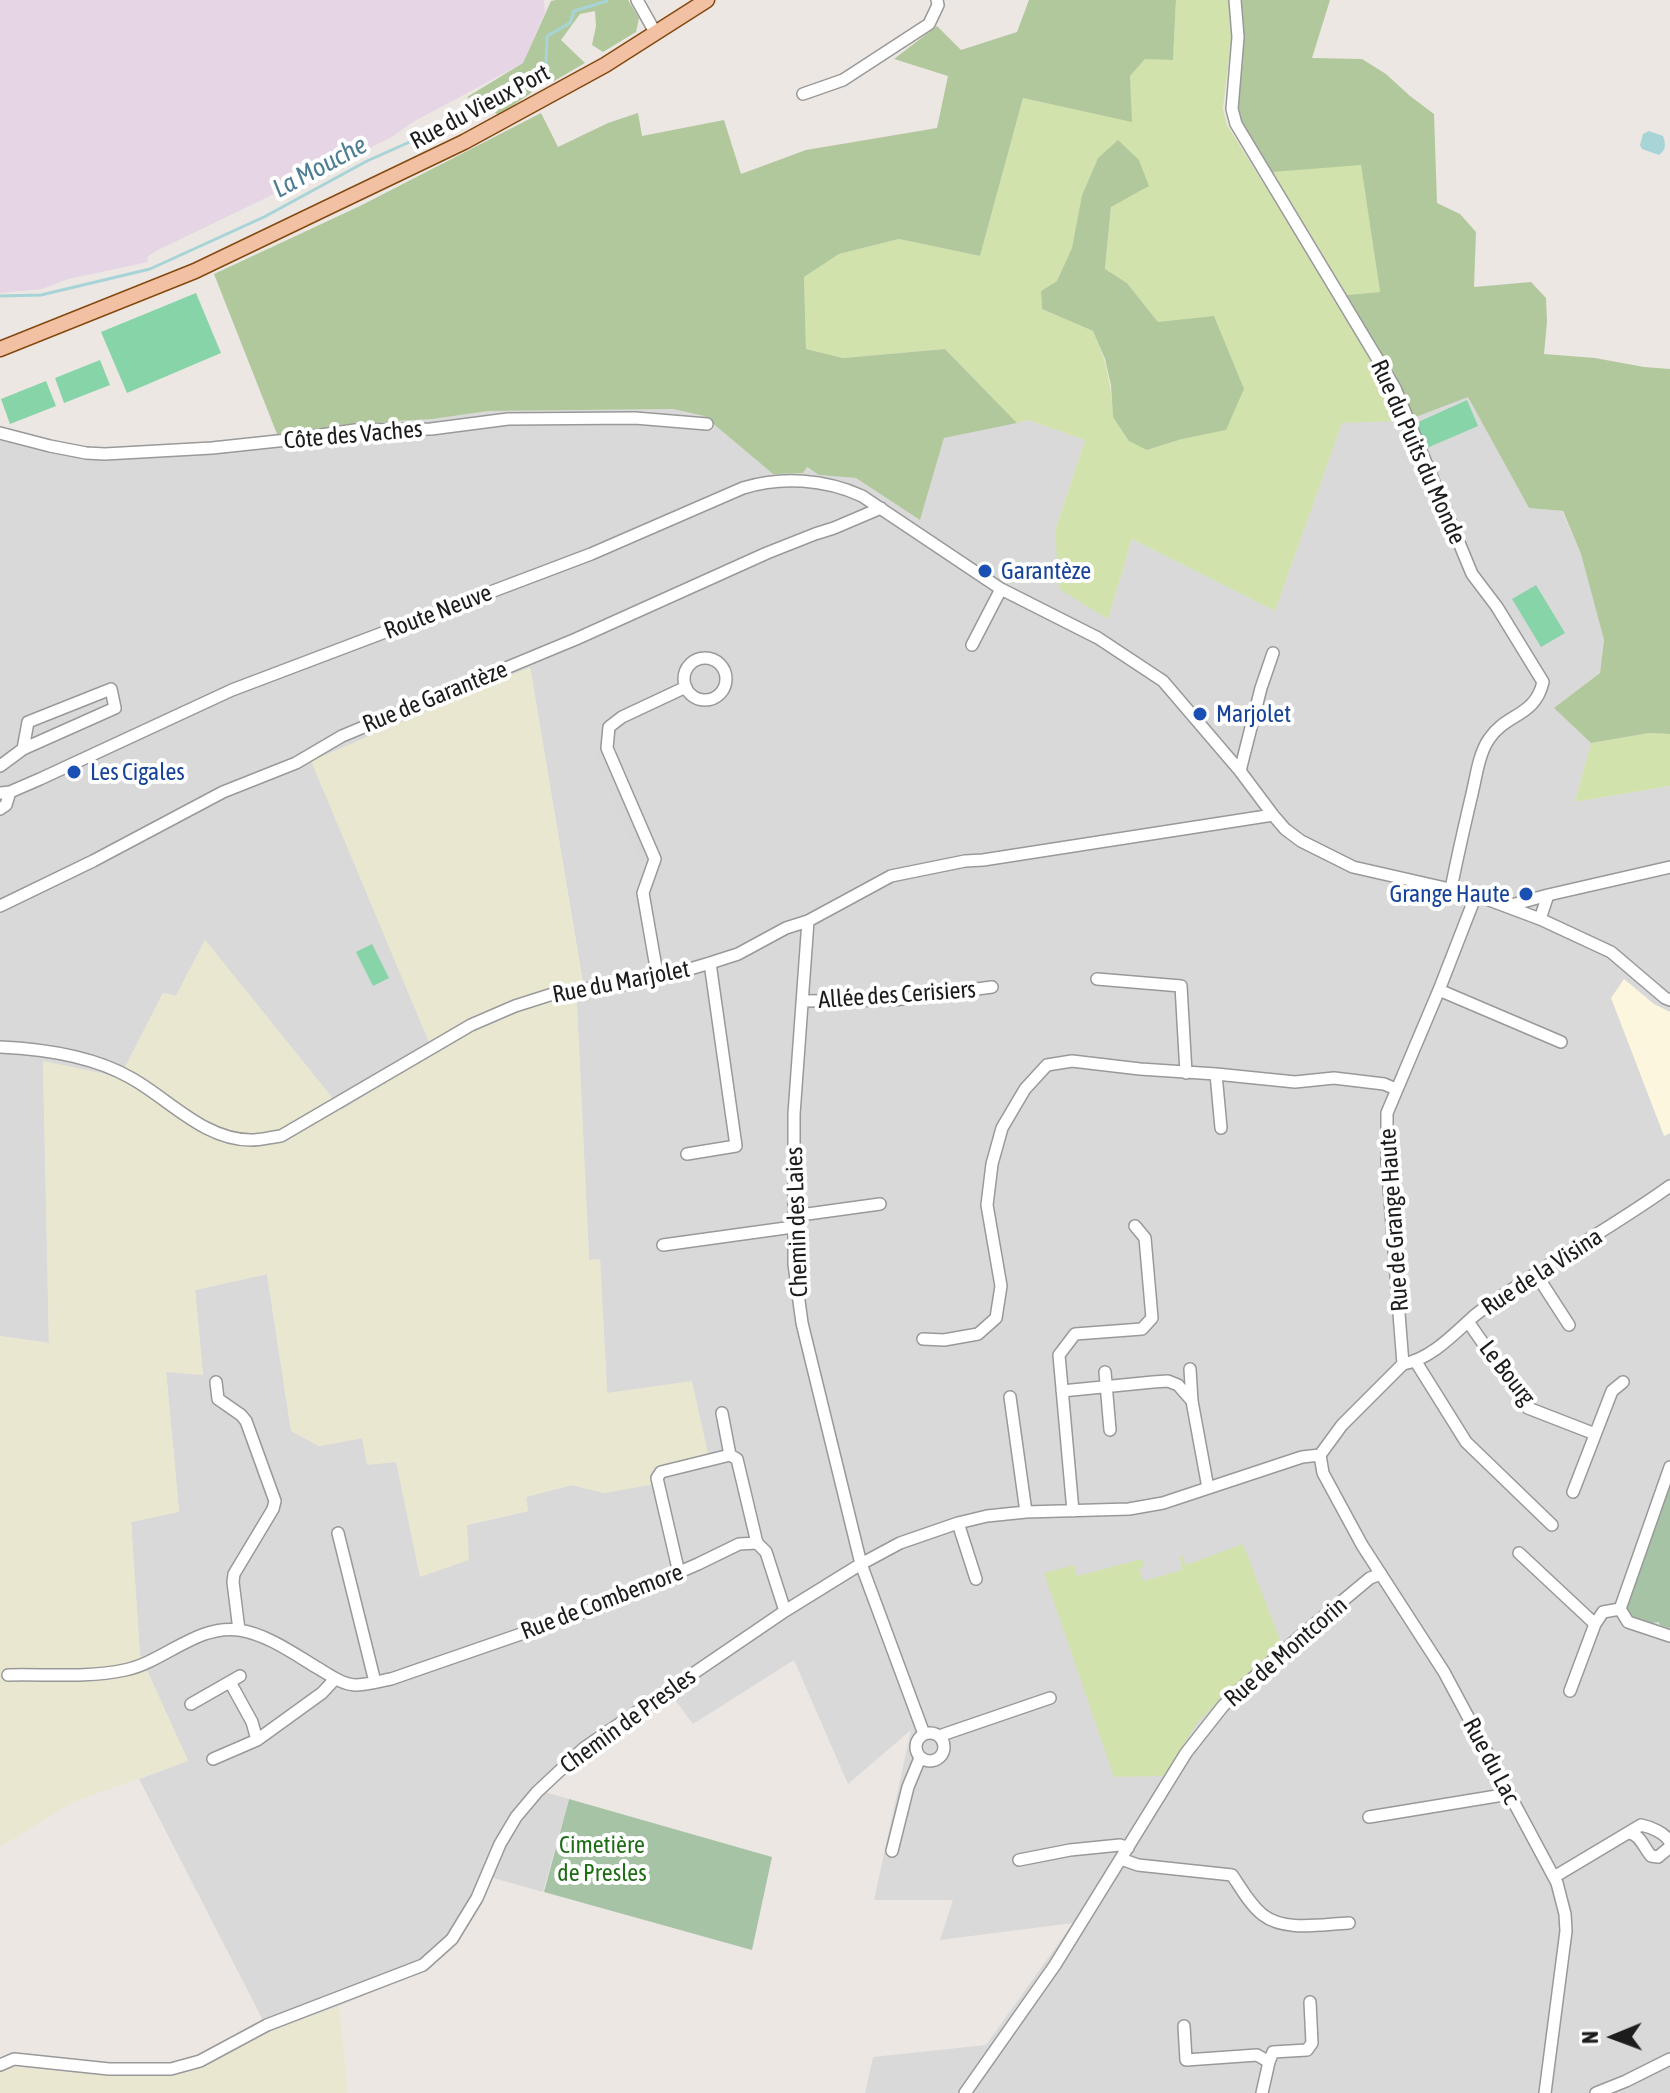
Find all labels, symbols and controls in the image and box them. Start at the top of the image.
street label: Rue du Vieux Port [406,58,554,156]
water label: La Mouche [268,129,372,205]
street label: Rue du Puits du Monde [1364,355,1472,549]
street label: Côte des Vaches [282,415,424,455]
place label: Garantèze [1001,557,1091,585]
marker: Garantèze [976,562,994,580]
street label: Route Neuve [380,578,496,646]
street label: Rue de Garantèze [358,655,512,739]
place label: Marjolet [1216,700,1291,728]
marker: Marjolet [1191,705,1209,723]
place label: Les Cigales [90,758,185,786]
marker: Les Cigales [65,763,83,781]
place label: Grange Haute [1390,880,1510,908]
marker: Grange Haute [1517,885,1535,903]
street label: Rue du Marjolet [550,955,692,1009]
street label: Allée des Cerisiers [817,975,977,1015]
street label: Rue de Grange Haute [1373,1127,1415,1313]
street label: Chemin des Laies [780,1146,814,1298]
street label: Rue de la Visina [1476,1222,1608,1322]
street label: Le Bourg [1473,1335,1541,1411]
street label: Rue de Combemore [517,1558,687,1646]
street label: Rue de Montcorin [1219,1591,1353,1713]
street label: Chemin de Presles [555,1662,701,1780]
street label: Rue du Lac [1456,1713,1526,1809]
park label: Cimetière de Presles [557,1831,647,1887]
north arrow [1574,1997,1654,2077]
text: N [1577,2031,1603,2044]

